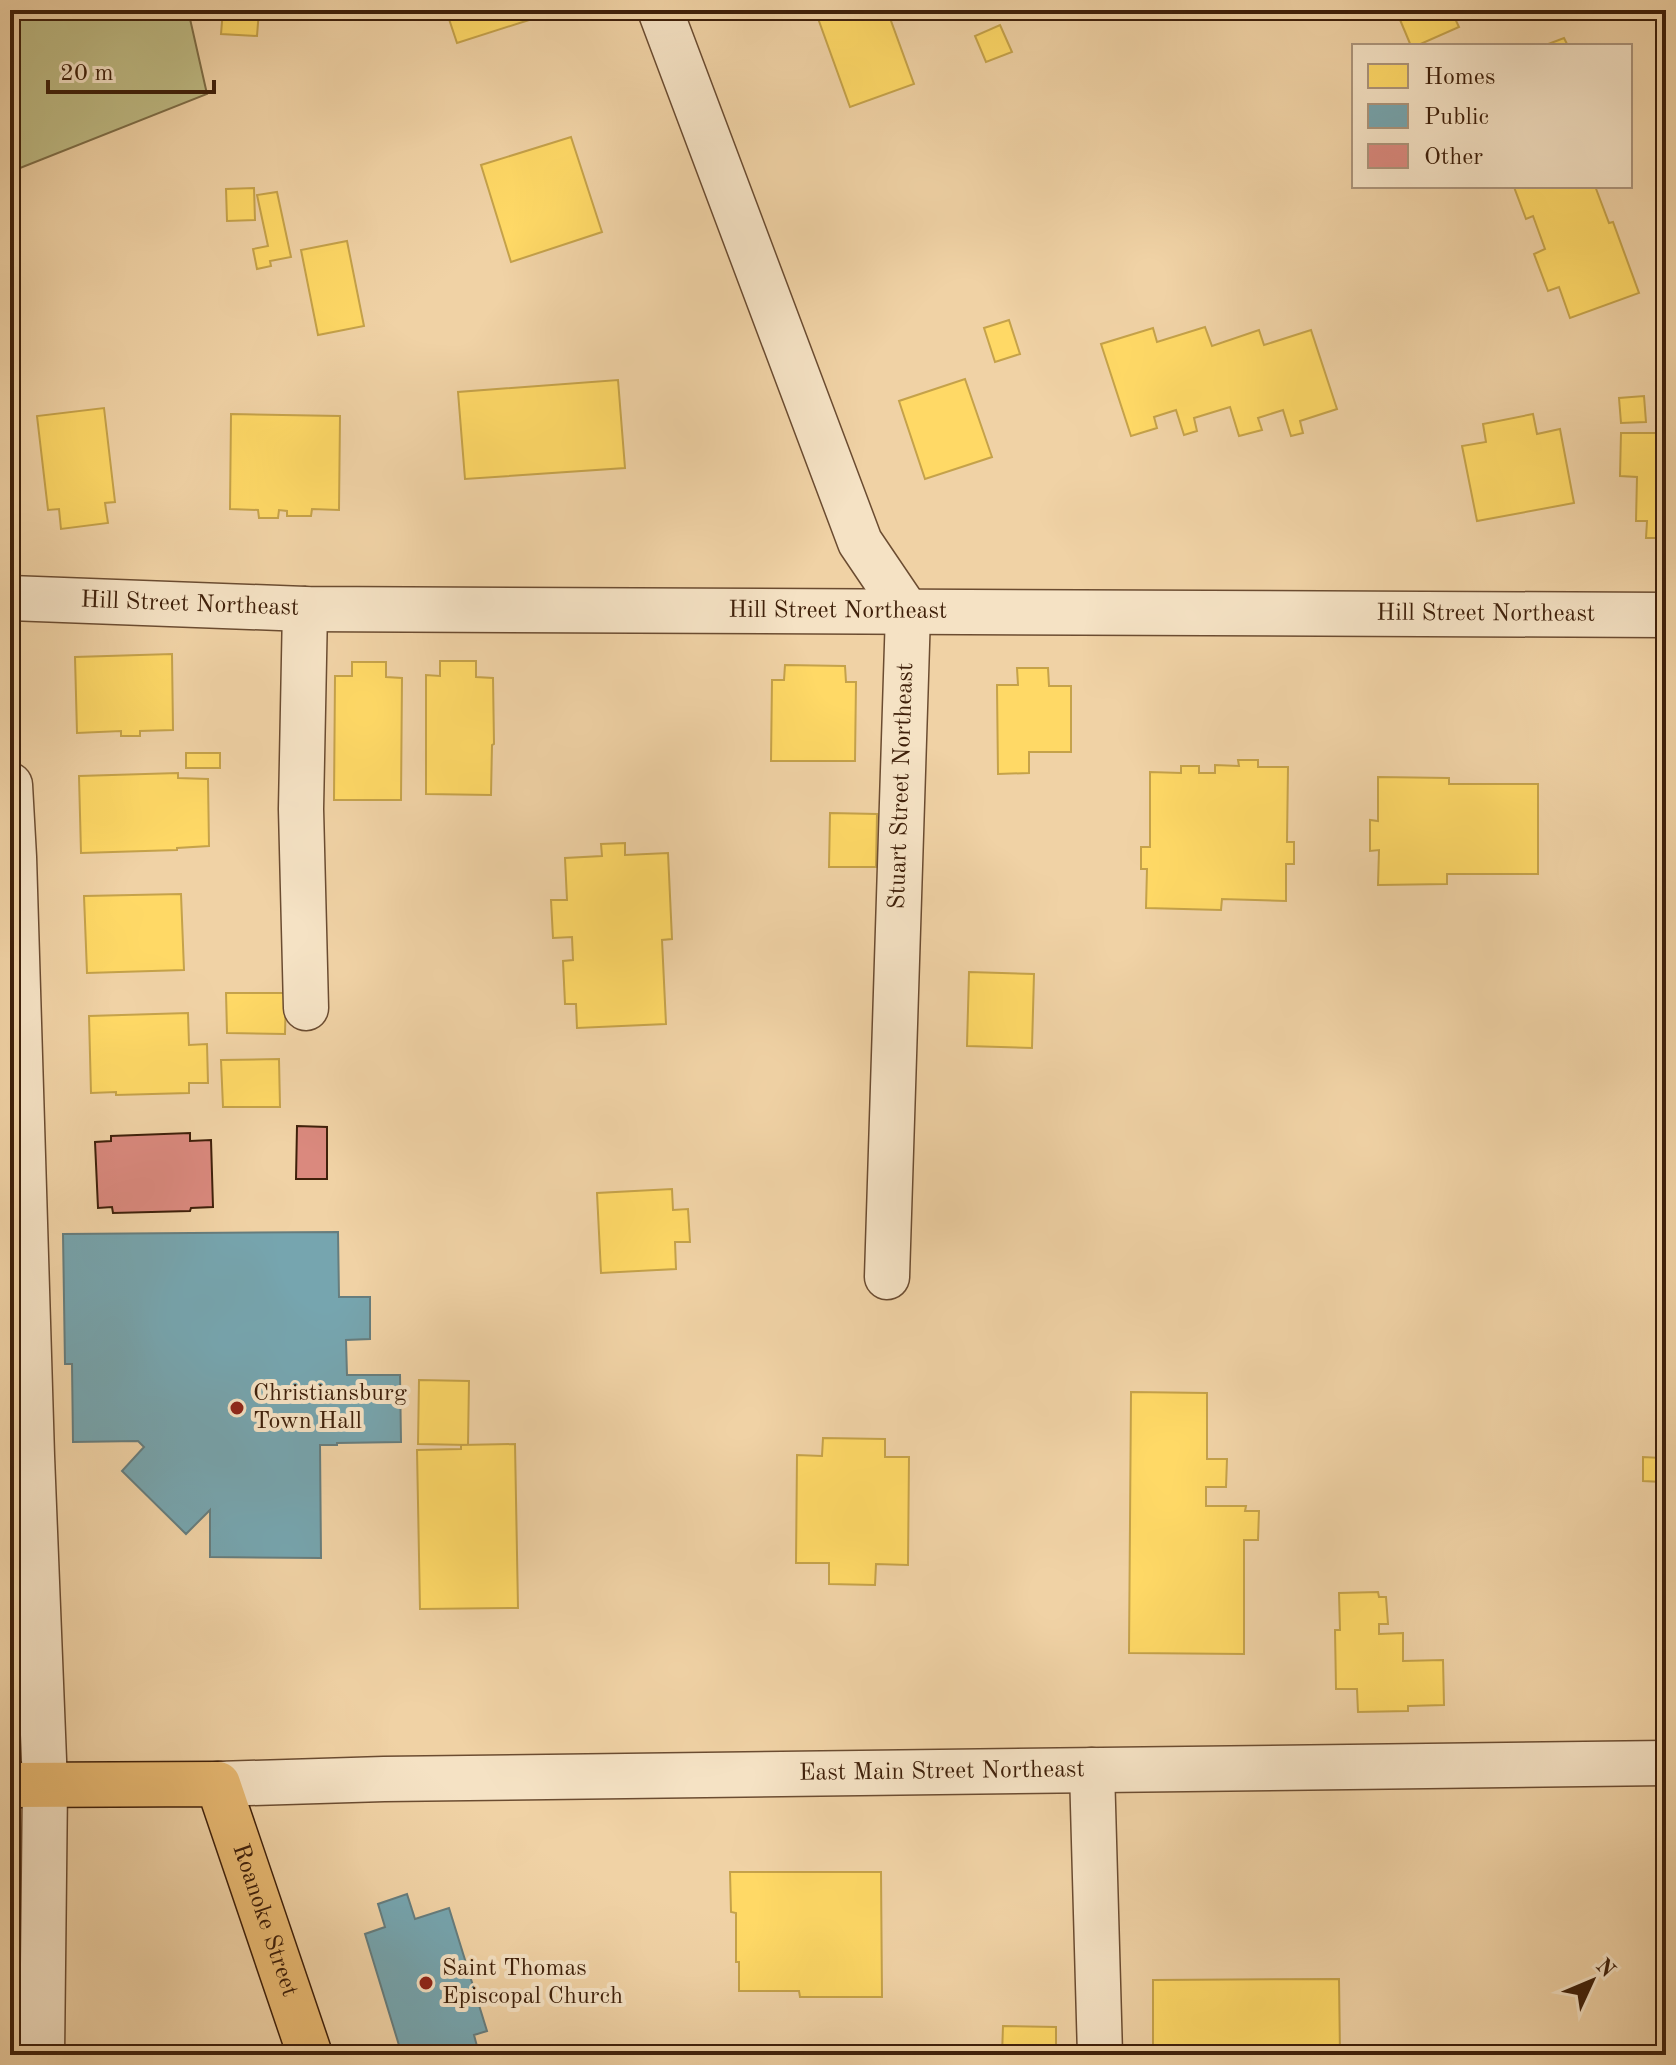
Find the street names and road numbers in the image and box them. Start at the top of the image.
street label: Hill Street Northeast [80,589,300,621]
street label: Hill Street Northeast [728,599,947,624]
street label: Hill Street Northeast [1376,602,1595,627]
street label: Stuart Street Northeast [886,662,918,910]
street label: East Main Street Northeast [799,1758,1085,1786]
street label: Roanoke Street [227,1841,301,2000]

